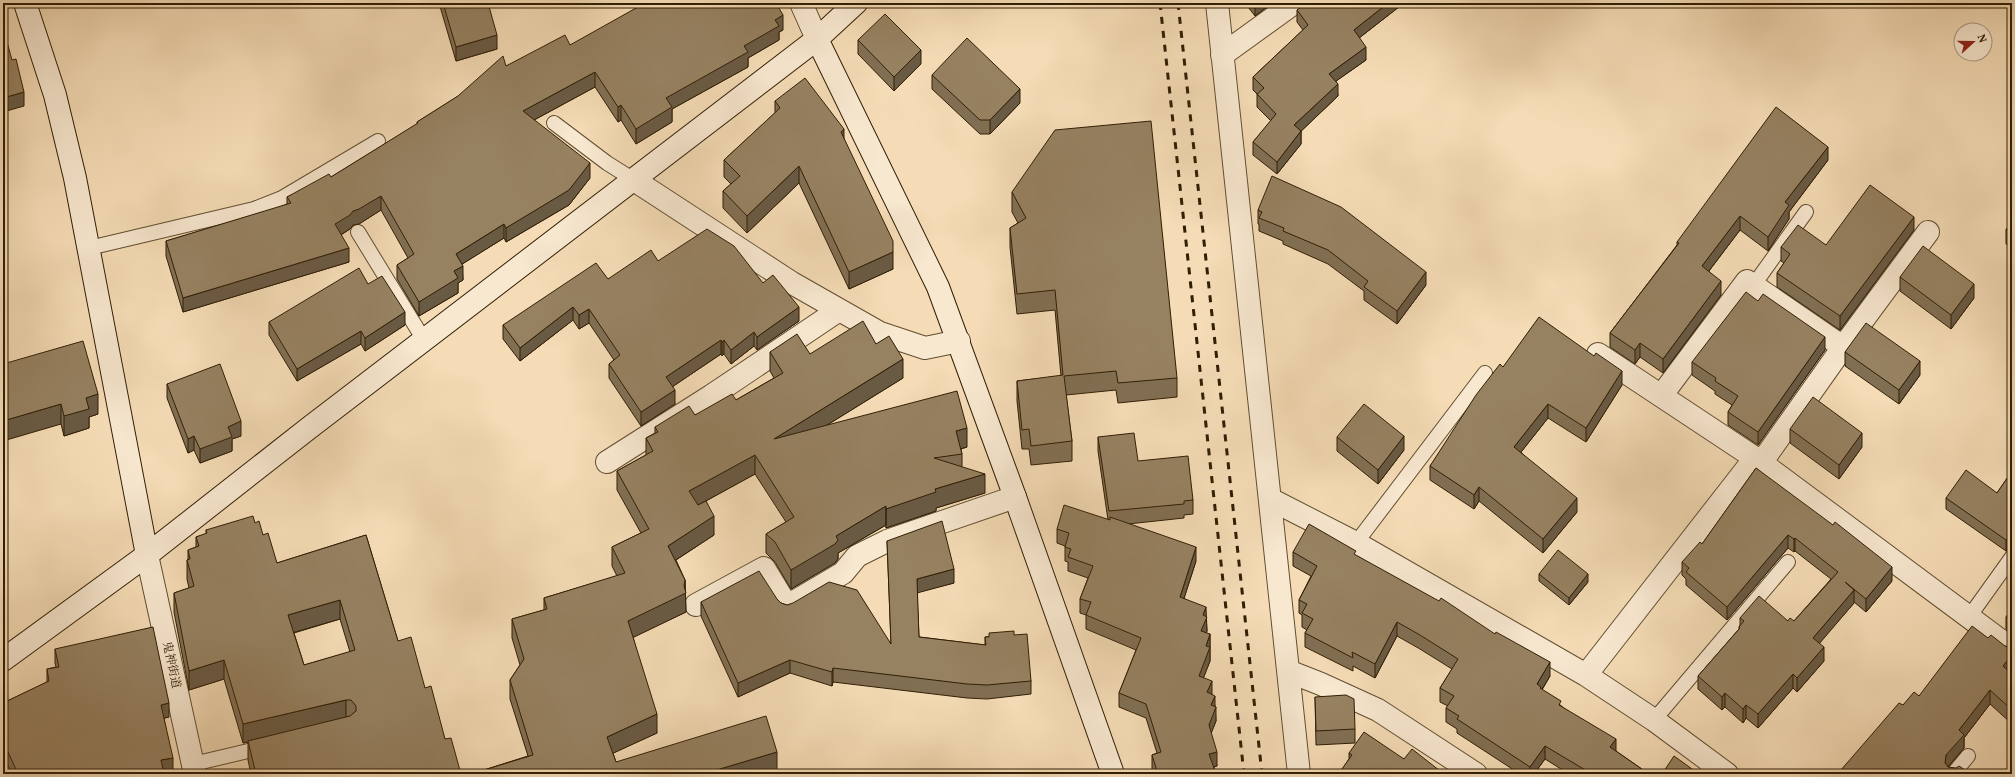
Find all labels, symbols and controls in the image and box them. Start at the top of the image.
north arrow [1953,22,1993,62]
text: N [1973,33,1989,45]
street label: 鬼神街道 [158,640,184,690]

